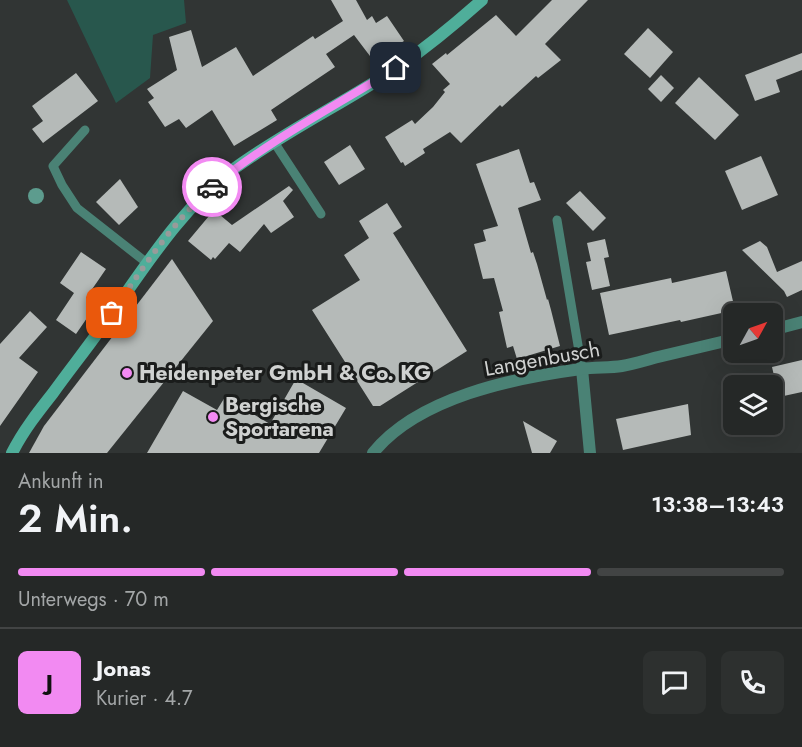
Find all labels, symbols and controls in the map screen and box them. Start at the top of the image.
pin [370,42,421,93]
icon: home [379,51,412,84]
courier [182,157,242,217]
icon: car [196,171,229,204]
pin [86,287,137,338]
icon: bag [95,296,128,329]
north arrow [723,303,783,363]
map controls [723,303,783,435]
street label: Langenbusch [482,334,602,384]
place label: Heidenpeter GmbH & Co. KG [139,358,431,388]
marker: Heidenpeter GmbH & Co. KG [120,366,134,380]
button: layers [723,375,783,435]
place label: Bergische Sportarena [225,390,334,444]
marker: Bergische Sportarena [206,410,220,424]
text: Ankunft in [18,467,104,496]
text: 13:38–13:43 [651,488,784,520]
text: 2 Min. [18,490,133,547]
text: Unterwegs · 70 m [18,585,169,614]
button: chat [643,651,706,714]
button: phone [721,651,784,714]
text: Jonas [96,652,151,684]
text: J [46,666,53,698]
text: Kurier · 4.7 [96,684,193,713]

